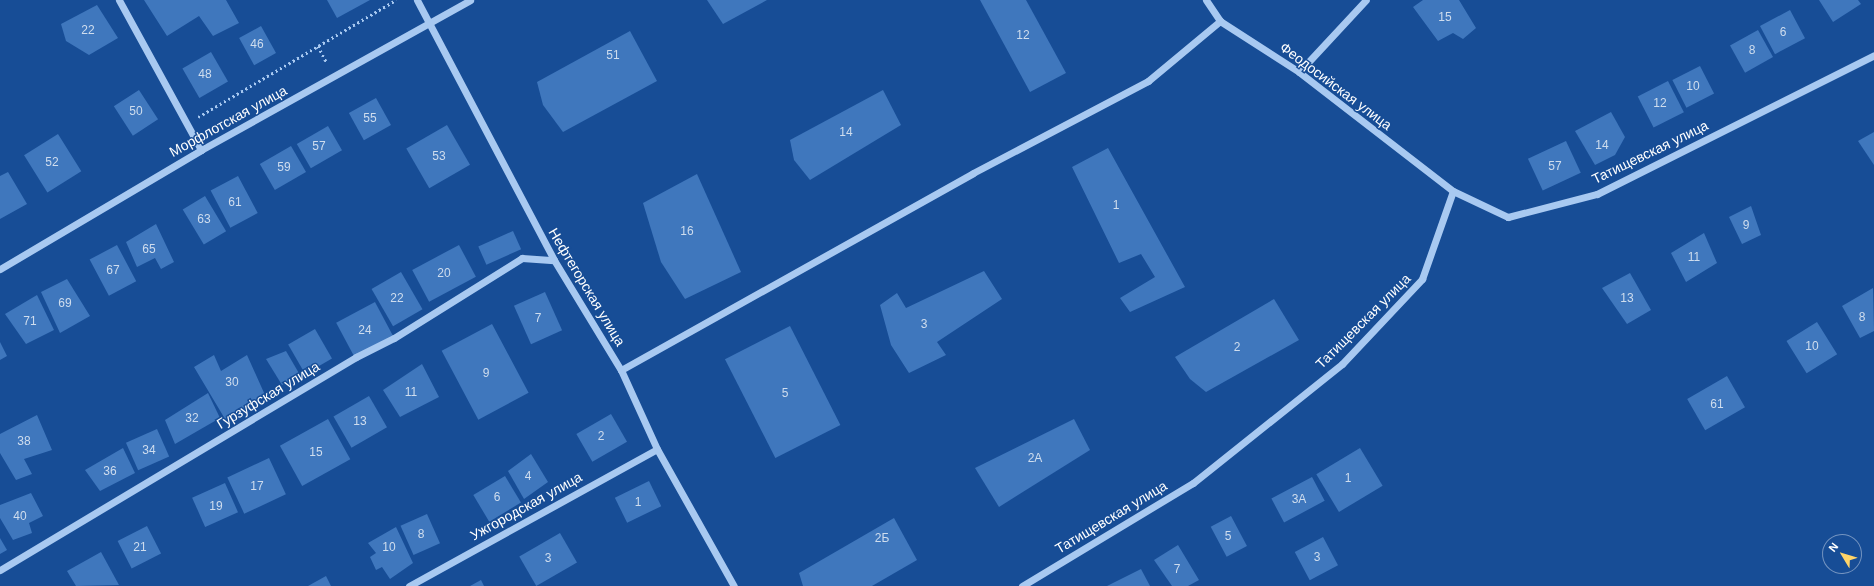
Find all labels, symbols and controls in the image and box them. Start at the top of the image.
house number: 15 [1438,11,1452,25]
house number: 22 [81,24,95,38]
house number: 6 [1780,26,1786,40]
house number: 12 [1016,29,1030,43]
house number: 46 [250,38,264,52]
street label: Феодосийская улица [1277,38,1395,134]
house number: 8 [1749,44,1755,58]
house number: 51 [606,49,620,63]
house number: 48 [198,68,212,82]
house number: 10 [1686,80,1700,94]
street label: Морфлотская улица [166,82,290,160]
house number: 12 [1653,97,1667,111]
house number: 50 [129,105,143,119]
house number: 55 [363,112,377,126]
street label: Татищевская улица [1589,117,1711,187]
house number: 14 [839,126,853,140]
house number: 14 [1595,139,1609,153]
house number: 57 [312,140,326,154]
house number: 53 [432,150,446,164]
house number: 52 [45,156,59,170]
house number: 57 [1548,160,1562,174]
house number: 59 [277,161,291,175]
house number: 61 [228,196,242,210]
house number: 1 [1113,199,1119,213]
house number: 63 [197,213,211,227]
house number: 9 [1743,219,1749,233]
street label: Нефтегорская улица [545,225,629,349]
house number: 16 [680,225,694,239]
house number: 65 [142,243,156,257]
house number: 11 [1688,251,1700,265]
house number: 67 [106,264,120,278]
house number: 20 [437,267,451,281]
street label: Татищевская улица [1312,270,1414,372]
house number: 22 [390,292,404,306]
house number: 13 [1620,292,1634,306]
house number: 69 [58,297,72,311]
house number: 8 [1859,311,1865,325]
house number: 7 [535,312,541,326]
house number: 71 [23,315,37,329]
house number: 3 [921,318,927,332]
house number: 24 [358,324,372,338]
house number: 10 [1805,340,1819,354]
house number: 2 [1234,341,1240,355]
street label: Гурзуфская улица [214,358,322,432]
house number: 9 [483,367,489,381]
house number: 30 [225,376,239,390]
house number: 11 [405,386,417,400]
house number: 5 [782,387,788,401]
house number: 61 [1710,398,1724,412]
house number: 32 [185,412,199,426]
house number: 13 [353,415,367,429]
house number: 2 [598,430,604,444]
house number: 38 [17,435,31,449]
house number: 34 [142,444,156,458]
house number: 15 [309,446,323,460]
house number: 2А [1028,452,1042,466]
house number: 36 [103,465,117,479]
street label: Ужгородская улица [467,468,585,544]
house number: 4 [525,470,531,484]
house number: 1 [1345,472,1351,486]
street label: Татищевская улица [1052,477,1170,557]
house number: 17 [250,480,264,494]
house number: 6 [494,491,500,505]
house number: 3А [1292,493,1306,507]
house number: 1 [635,496,641,510]
house number: 19 [209,500,223,514]
house number: 40 [13,510,27,524]
house number: 8 [418,528,424,542]
house number: 5 [1225,530,1231,544]
house number: 2Б [875,532,889,546]
north arrow [1822,534,1862,574]
text: N [1826,540,1841,554]
house number: 21 [133,541,147,555]
house number: 10 [382,541,396,555]
house number: 3 [1314,551,1320,565]
house number: 3 [545,552,551,566]
house number: 7 [1174,563,1180,577]

